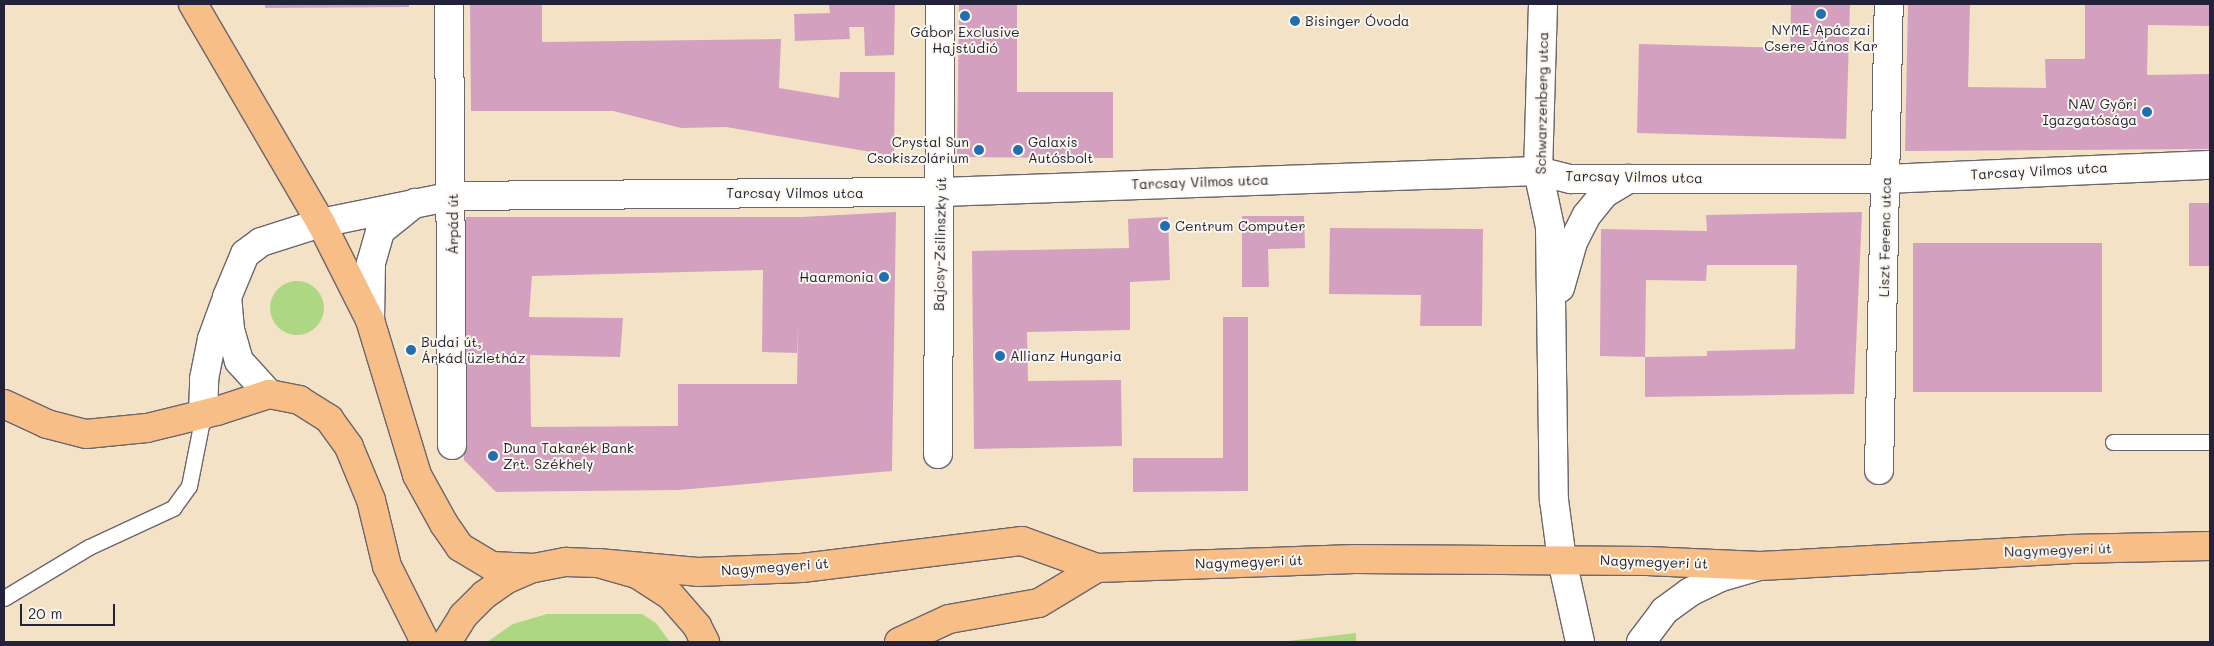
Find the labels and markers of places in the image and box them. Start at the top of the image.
marker: NYME Apáczai Csere János Kar [1815,8,1827,20]
marker: Gábor Exclusive Hajstúdió [959,10,971,22]
place label: Bisinger Óvoda [1305,13,1410,29]
marker: Bisinger Óvoda [1289,15,1301,27]
place label: NYME Apáczai Csere János Kar [1764,22,1878,54]
place label: Gábor Exclusive Hajstúdió [910,24,1020,56]
place label: NAV Győri Igazgatósága [2043,96,2137,128]
marker: NAV Győri Igazgatósága [2141,106,2153,118]
place label: Crystal Sun Csokiszolárium [867,134,969,166]
place label: Galaxis Autósbolt [1028,134,1094,166]
marker: Crystal Sun Csokiszolárium [973,144,985,156]
marker: Galaxis Autósbolt [1012,144,1024,156]
place label: Centrum Computer [1175,218,1306,234]
marker: Centrum Computer [1159,220,1171,232]
place label: Haarmonia [799,269,874,285]
marker: Haarmonia [878,271,890,283]
place label: Budai út, Árkád üzletház [421,334,525,367]
marker: Budai út, Árkád üzletház [405,344,417,356]
place label: Allianz Hungaria [1010,348,1122,364]
marker: Allianz Hungaria [994,350,1006,362]
place label: Duna Takarék Bank Zrt. Székhely [503,440,634,472]
marker: Duna Takarék Bank Zrt. Székhely [487,450,499,462]

